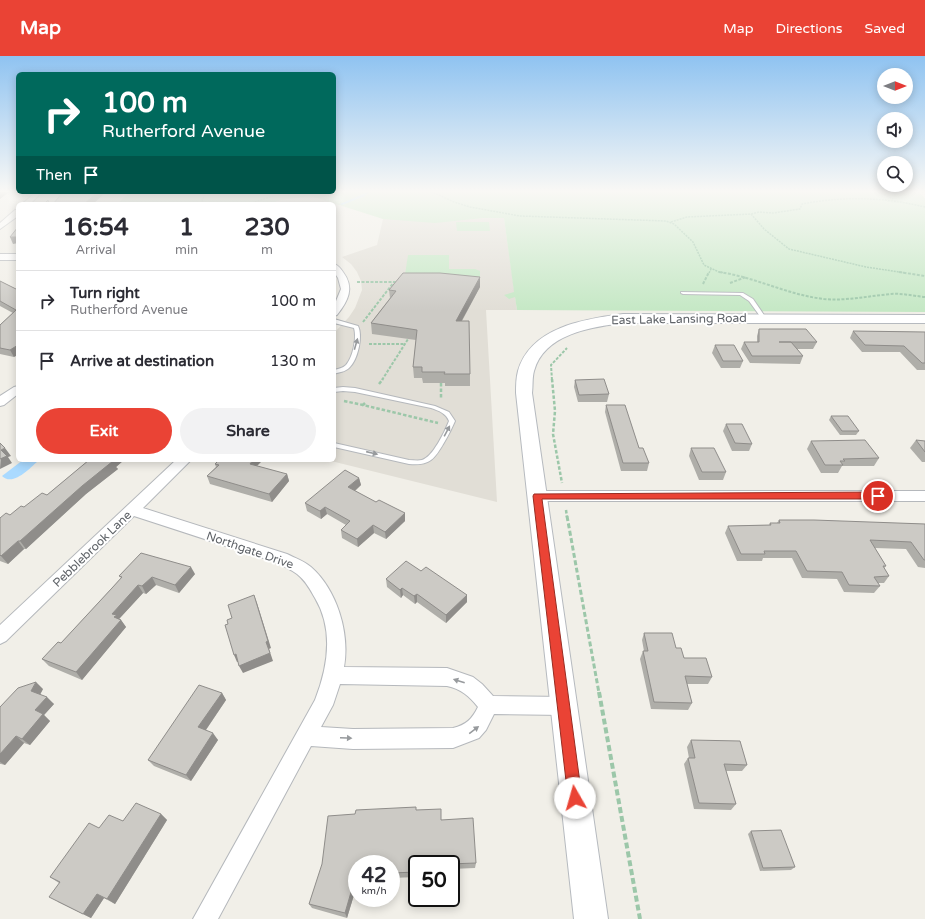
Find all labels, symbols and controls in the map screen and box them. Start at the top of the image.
text: Map [20,17,61,39]
text: Map [723,20,754,37]
text: Directions [776,20,843,37]
text: Saved [865,20,905,37]
north arrow [877,68,913,104]
map controls [877,68,913,192]
text: 100 m [102,86,188,120]
icon: right [36,88,88,140]
button: sound [877,112,913,148]
text: Rutherford Avenue [102,120,265,142]
button: search [877,156,913,192]
icon: arrive [80,164,102,186]
text: Then [36,166,72,184]
text: 16:54 [62,213,129,242]
text: 1 [179,213,194,242]
text: 230 [244,213,290,242]
text: Arrival [75,242,116,258]
text: min [175,242,198,258]
text: m [261,242,273,258]
text: Turn right [70,284,140,302]
icon: right [36,290,58,312]
text: 100 m [270,292,316,310]
text: Rutherford Avenue [70,302,188,318]
street label: East Lake Lansing Road [611,311,747,327]
one-way arrow [353,338,359,350]
icon: arrive [36,350,58,372]
text: Arrive at destination [70,352,214,370]
text: 130 m [270,352,316,370]
button: Exit [36,408,172,454]
button: Share [180,408,316,454]
one-way arrow [444,426,450,437]
one-way arrow [366,451,378,457]
pin [861,479,895,513]
icon: arrive [867,485,889,507]
street label: Pebblebrook Lane [50,508,134,590]
street label: Northgate Drive [205,529,296,572]
one-way arrow [453,678,465,684]
one-way arrow [468,726,479,734]
one-way arrow [339,735,352,742]
position arrow [554,777,596,819]
speed limit sign: 50 [408,855,460,907]
text: 42 [361,864,387,888]
text: km/h [361,885,387,897]

